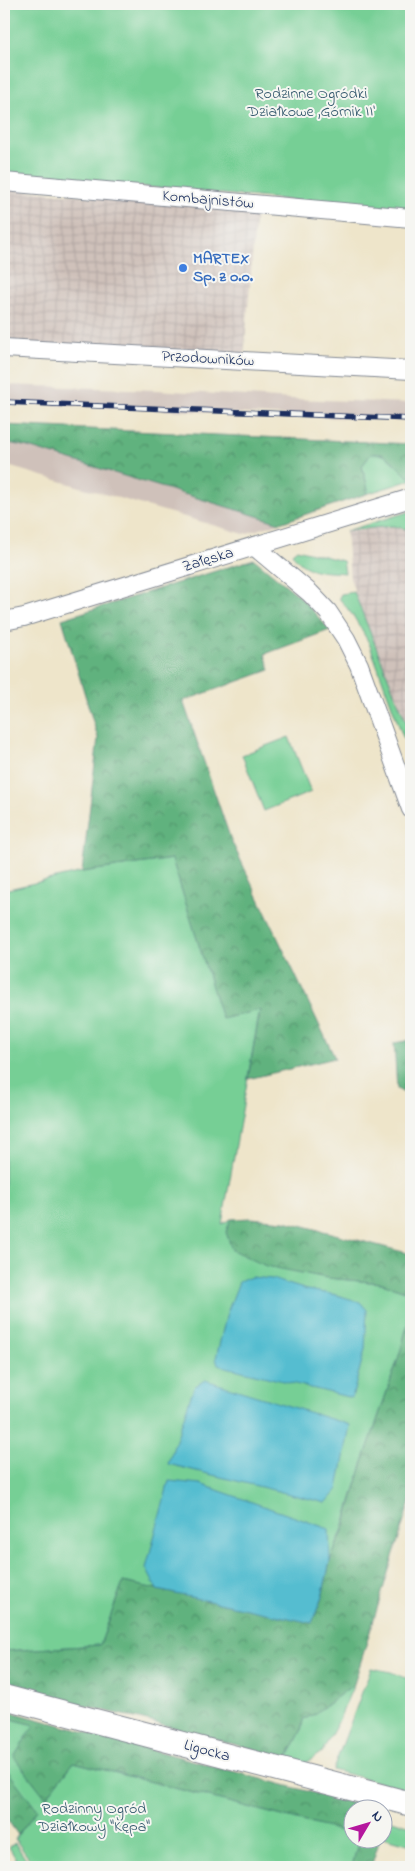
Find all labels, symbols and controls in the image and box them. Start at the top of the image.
park label: Rodzinne Ogródki Działkowe ,Górnik II' [246,82,375,124]
street label: Kombajnistów [161,184,255,216]
place label: MARTEX Sp. z o.o. [193,247,254,289]
marker: MARTEX Sp. z o.o. [177,262,189,274]
street label: Przodowników [161,345,255,373]
street label: Załęska [179,541,237,579]
street label: Ligocka [181,1733,233,1769]
park label: Rodzinny Ogród Działkowy "Kępa" [37,1797,150,1839]
north arrow [342,1798,392,1848]
text: N [366,1807,388,1827]

